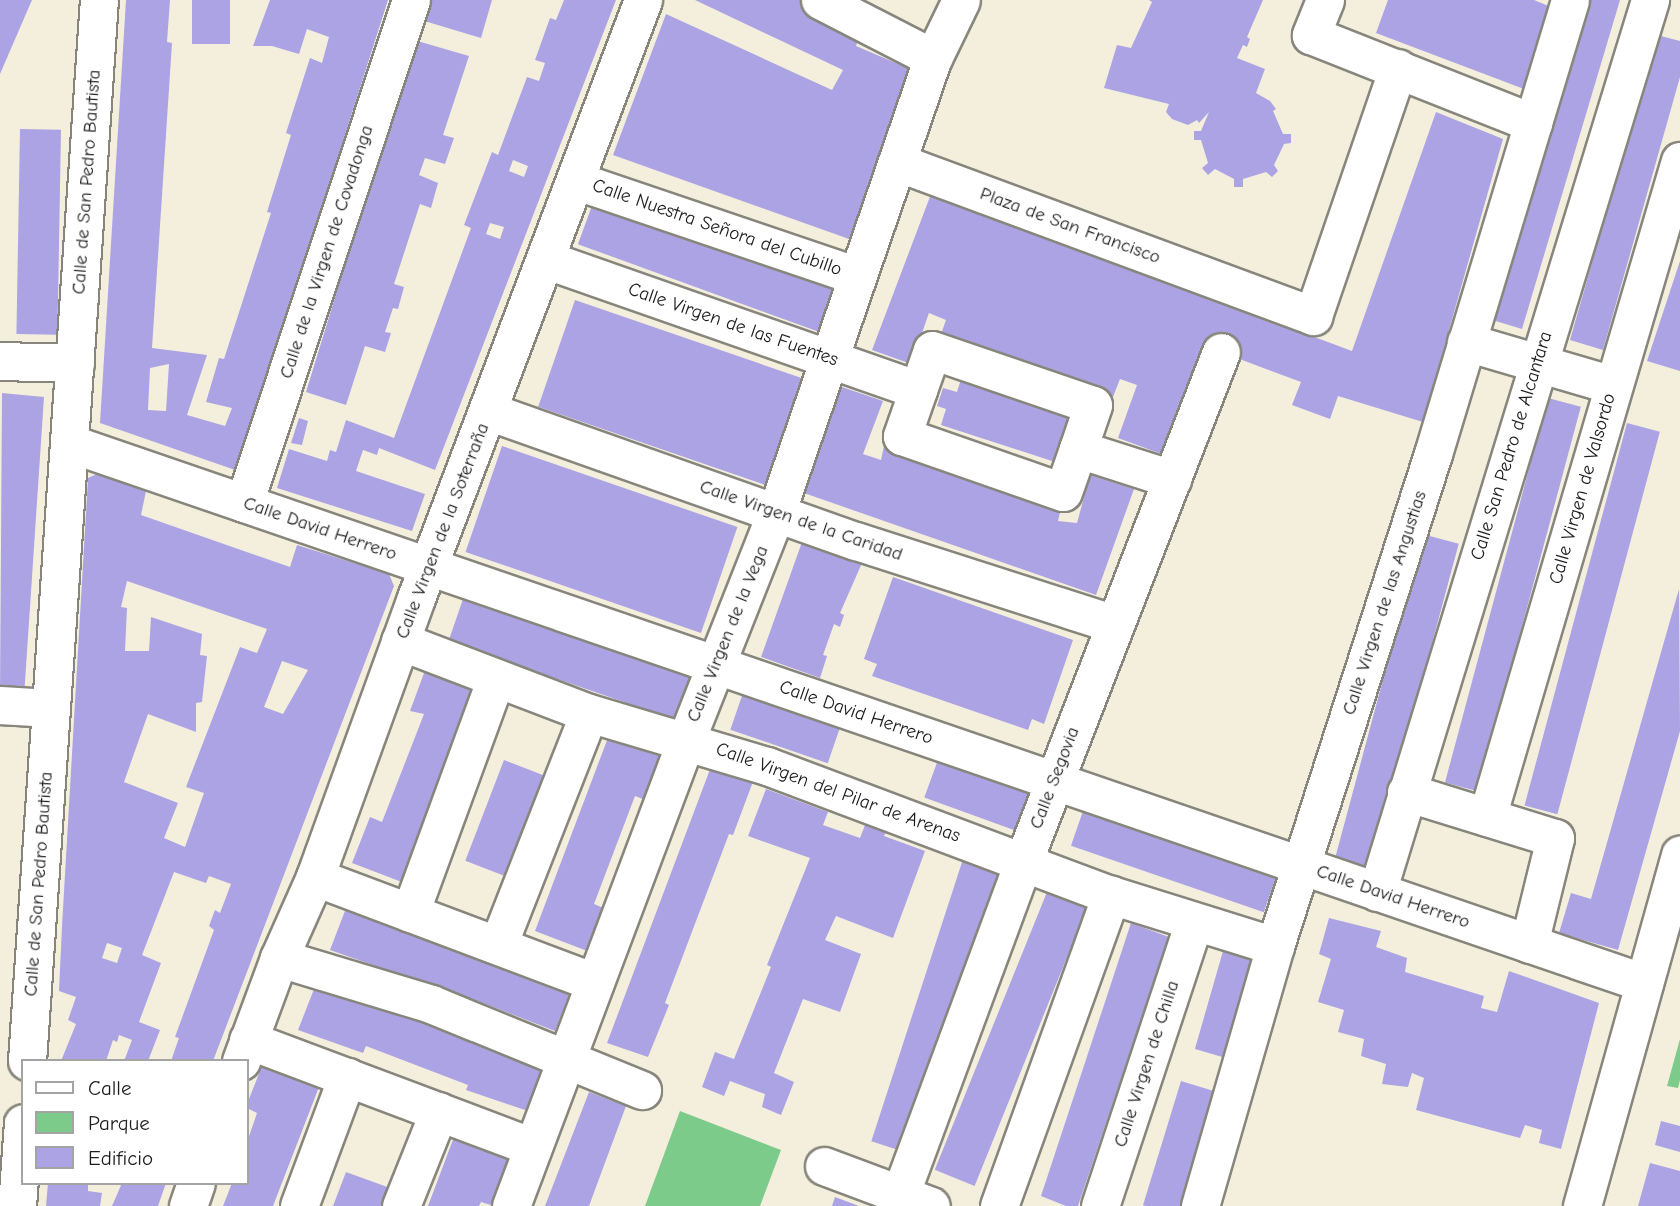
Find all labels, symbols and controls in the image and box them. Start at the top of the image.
street label: Calle de San Pedro Bautista [68,69,106,295]
street label: Calle de la Virgen de Covadonga [275,122,379,382]
street label: Calle Nuestra Señora del Cubillo [589,175,845,281]
street label: Plaza de San Francisco [977,183,1163,269]
street label: Calle Virgen de las Fuentes [625,278,841,372]
street label: Calle San Pedro de Alcantara [1466,329,1558,563]
street label: Calle Virgen de Valsordo [1545,391,1621,587]
street label: Calle Virgen de la Soterraña [391,420,495,642]
street label: Calle Virgen de la Caridad [697,476,905,566]
street label: Calle Virgen de las Angustias [1338,488,1432,718]
street label: Calle David Herrero [240,492,400,566]
street label: Calle Virgen de la Vega [682,542,774,726]
street label: Calle David Herrero [776,676,936,750]
street label: Calle Segovia [1025,724,1085,832]
street label: Calle Virgen del Pilar de Arenas [713,738,963,848]
street label: Calle de San Pedro Bautista [20,771,58,997]
street label: Calle David Herrero [1313,860,1473,934]
street label: Calle Virgen de Chilla [1109,978,1185,1150]
legend [21,1059,248,1185]
text: Calle [88,1076,131,1100]
text: Parque [88,1111,150,1135]
text: Edificio [88,1146,153,1170]

